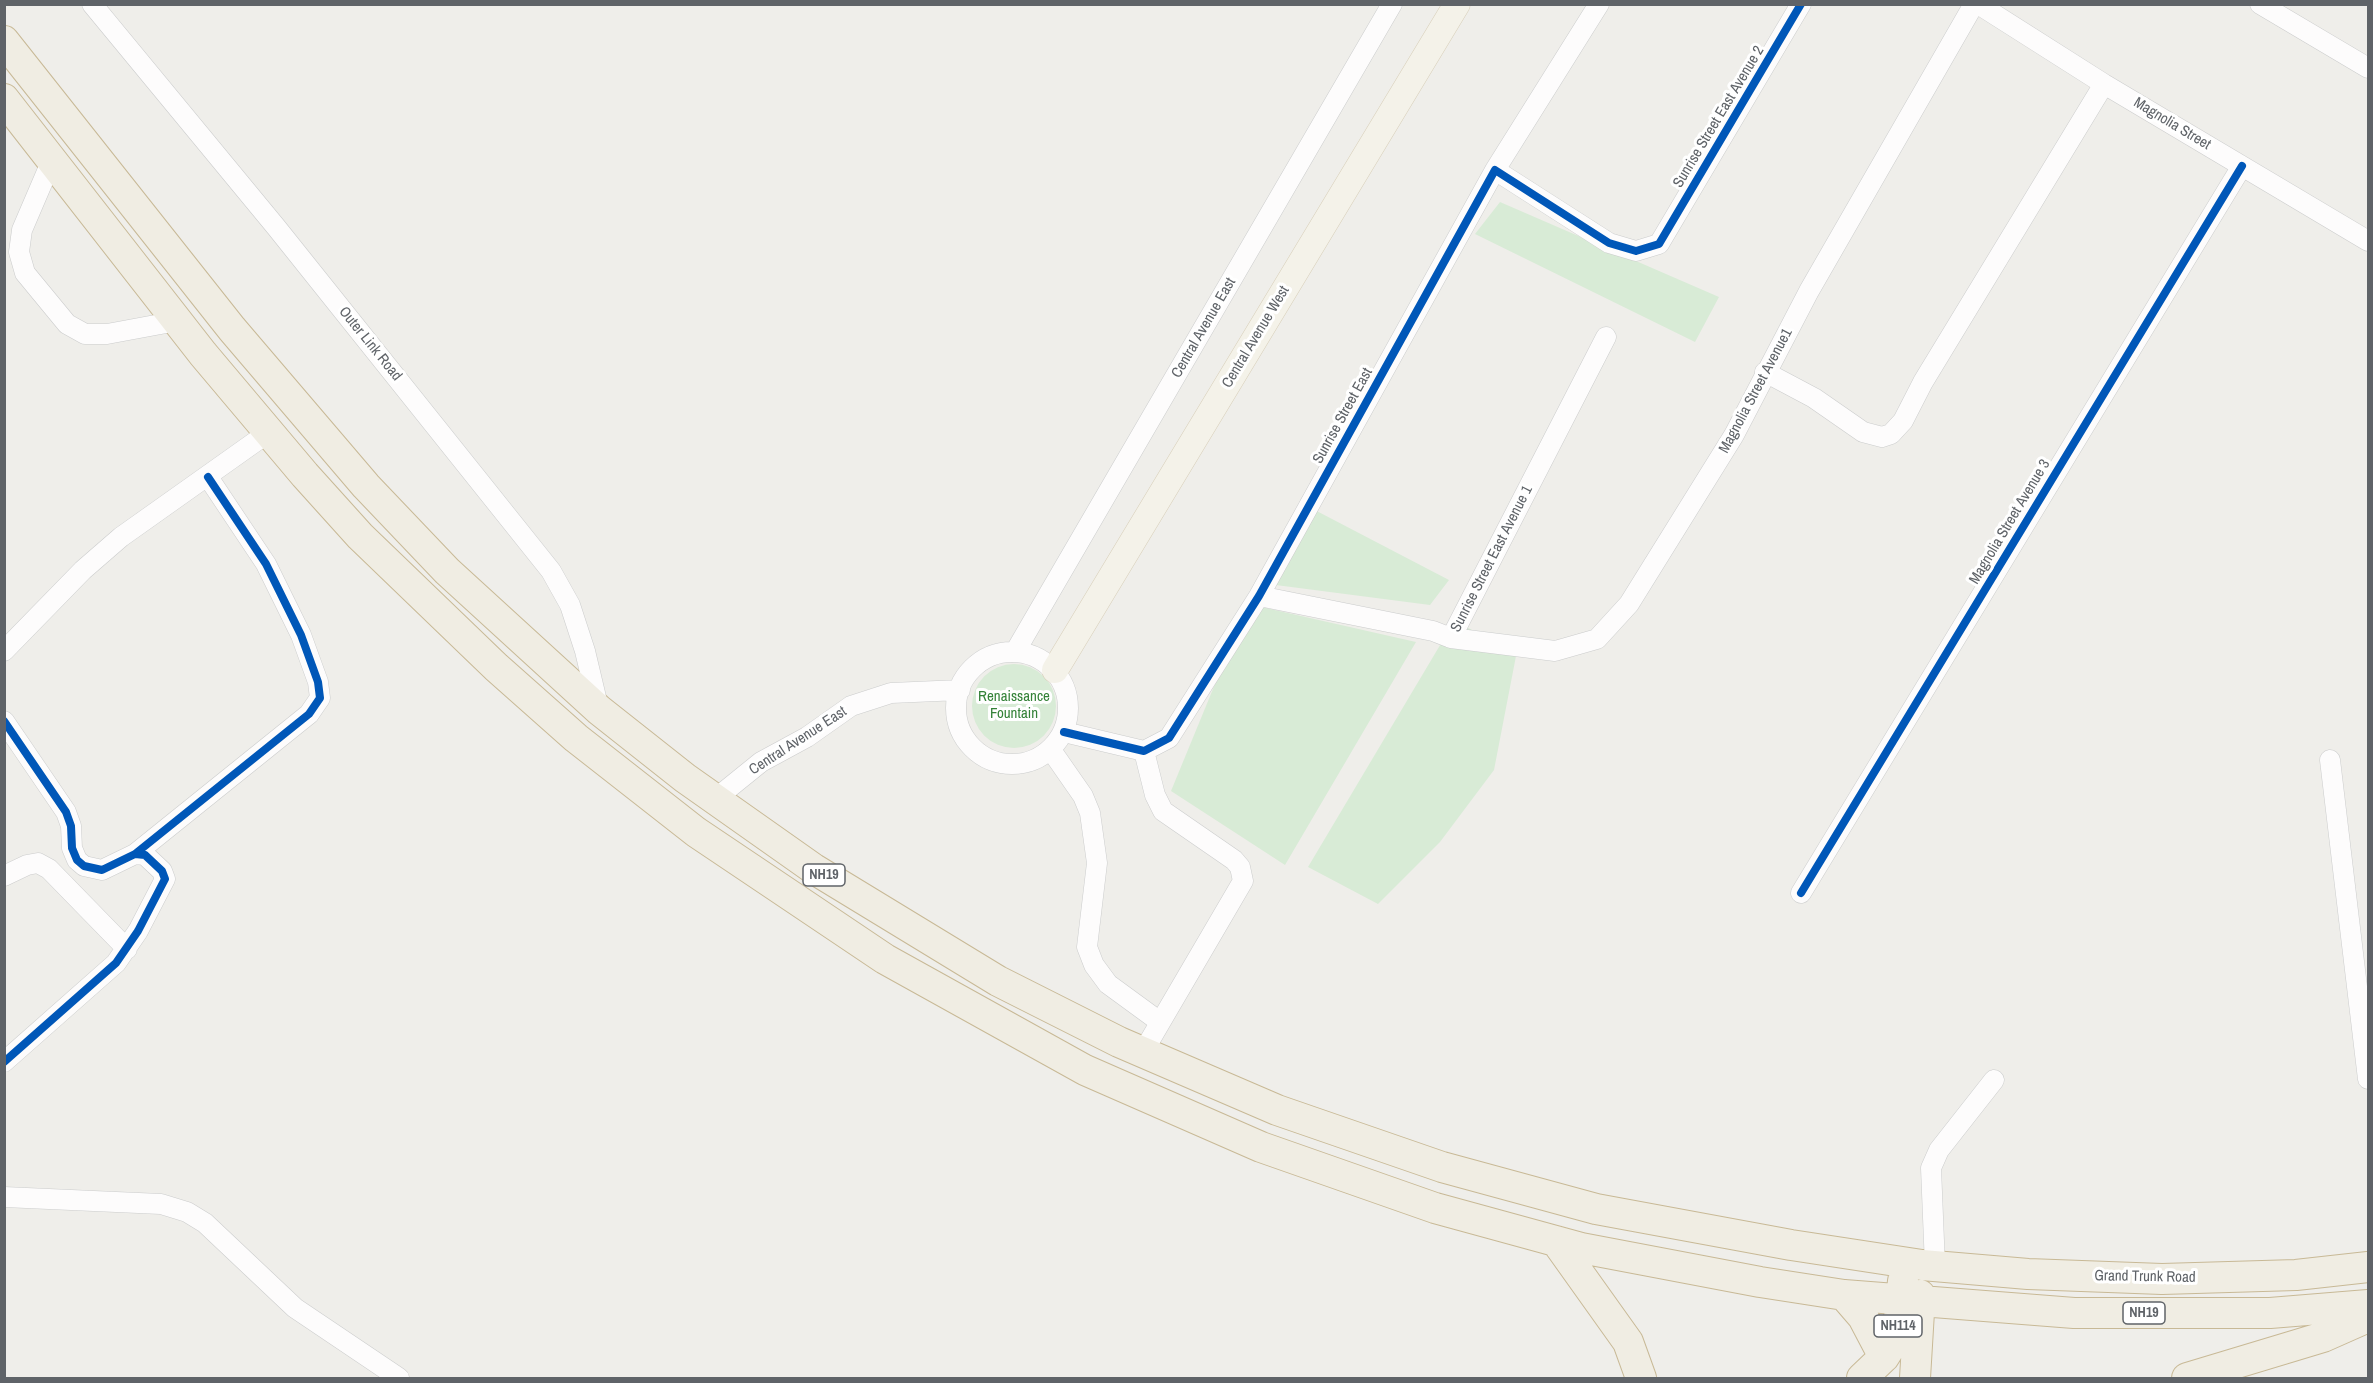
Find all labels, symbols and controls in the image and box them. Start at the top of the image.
street label: Sunrise Street East Avenue 2 [1670,43,1768,191]
street label: Magnolia Street [2130,94,2214,154]
street label: Central Avenue East [1168,275,1240,381]
street label: Central Avenue West [1218,283,1294,391]
street label: Outer Link Road [335,303,405,385]
street label: Magnolia Street Avenue1 [1716,326,1796,456]
street label: Sunrise Street East [1309,365,1377,467]
street label: Magnolia Street Avenue 3 [1966,456,2054,588]
street label: Sunrise Street East Avenue 1 [1447,483,1537,635]
park label: Renaissance Fountain [978,688,1050,723]
street label: Central Avenue East [746,703,850,779]
road number: NH19 [803,864,845,886]
street label: Grand Trunk Road [2094,1267,2196,1287]
road number: NH19 [2123,1302,2165,1324]
road number: NH114 [1874,1315,1922,1337]

